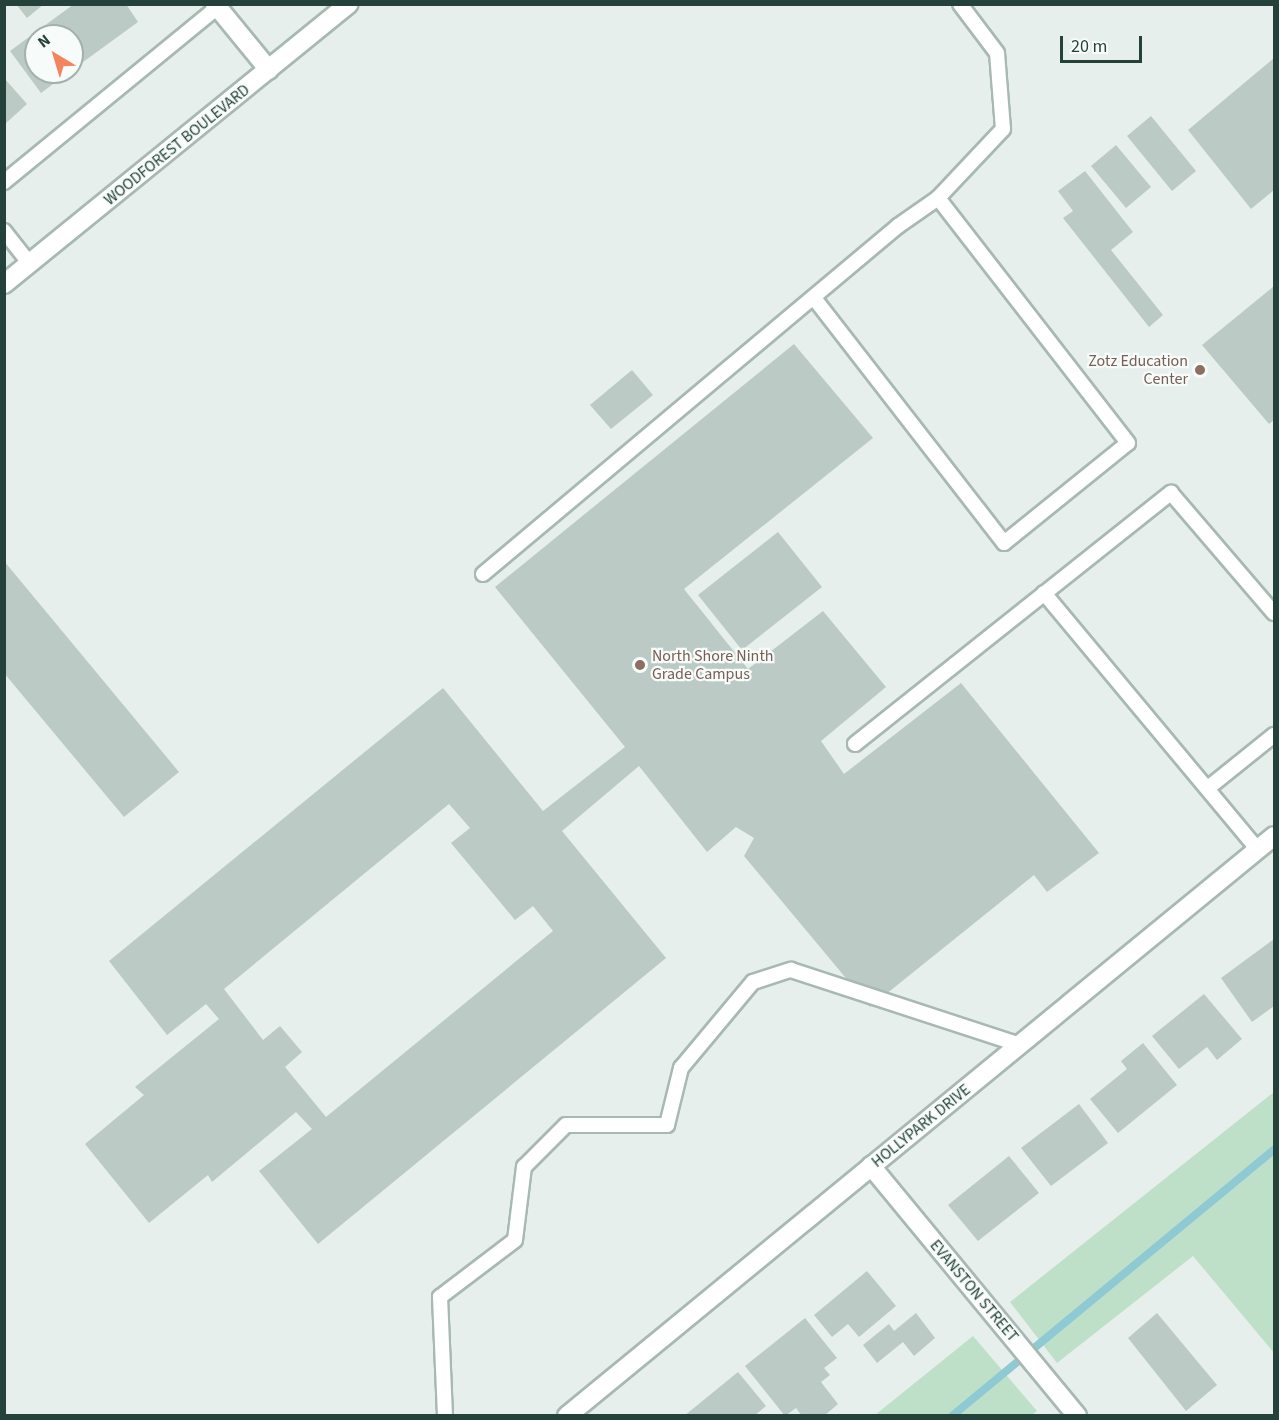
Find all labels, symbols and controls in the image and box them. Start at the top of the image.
north arrow [24,24,84,84]
scale bar [1063,24,1146,62]
text: N [33,29,55,53]
text: 20 m [1071,34,1107,59]
street label: WOODFOREST BOULEVARD [100,80,254,210]
place label: Zotz Education Center [1088,351,1188,389]
marker: Zotz Education Center [1193,363,1207,377]
place label: North Shore Ninth Grade Campus [652,646,773,684]
marker: North Shore Ninth Grade Campus [633,658,647,672]
street label: HOLLYPARK DRIVE [868,1080,974,1172]
street label: EVANSTON STREET [926,1236,1022,1346]

